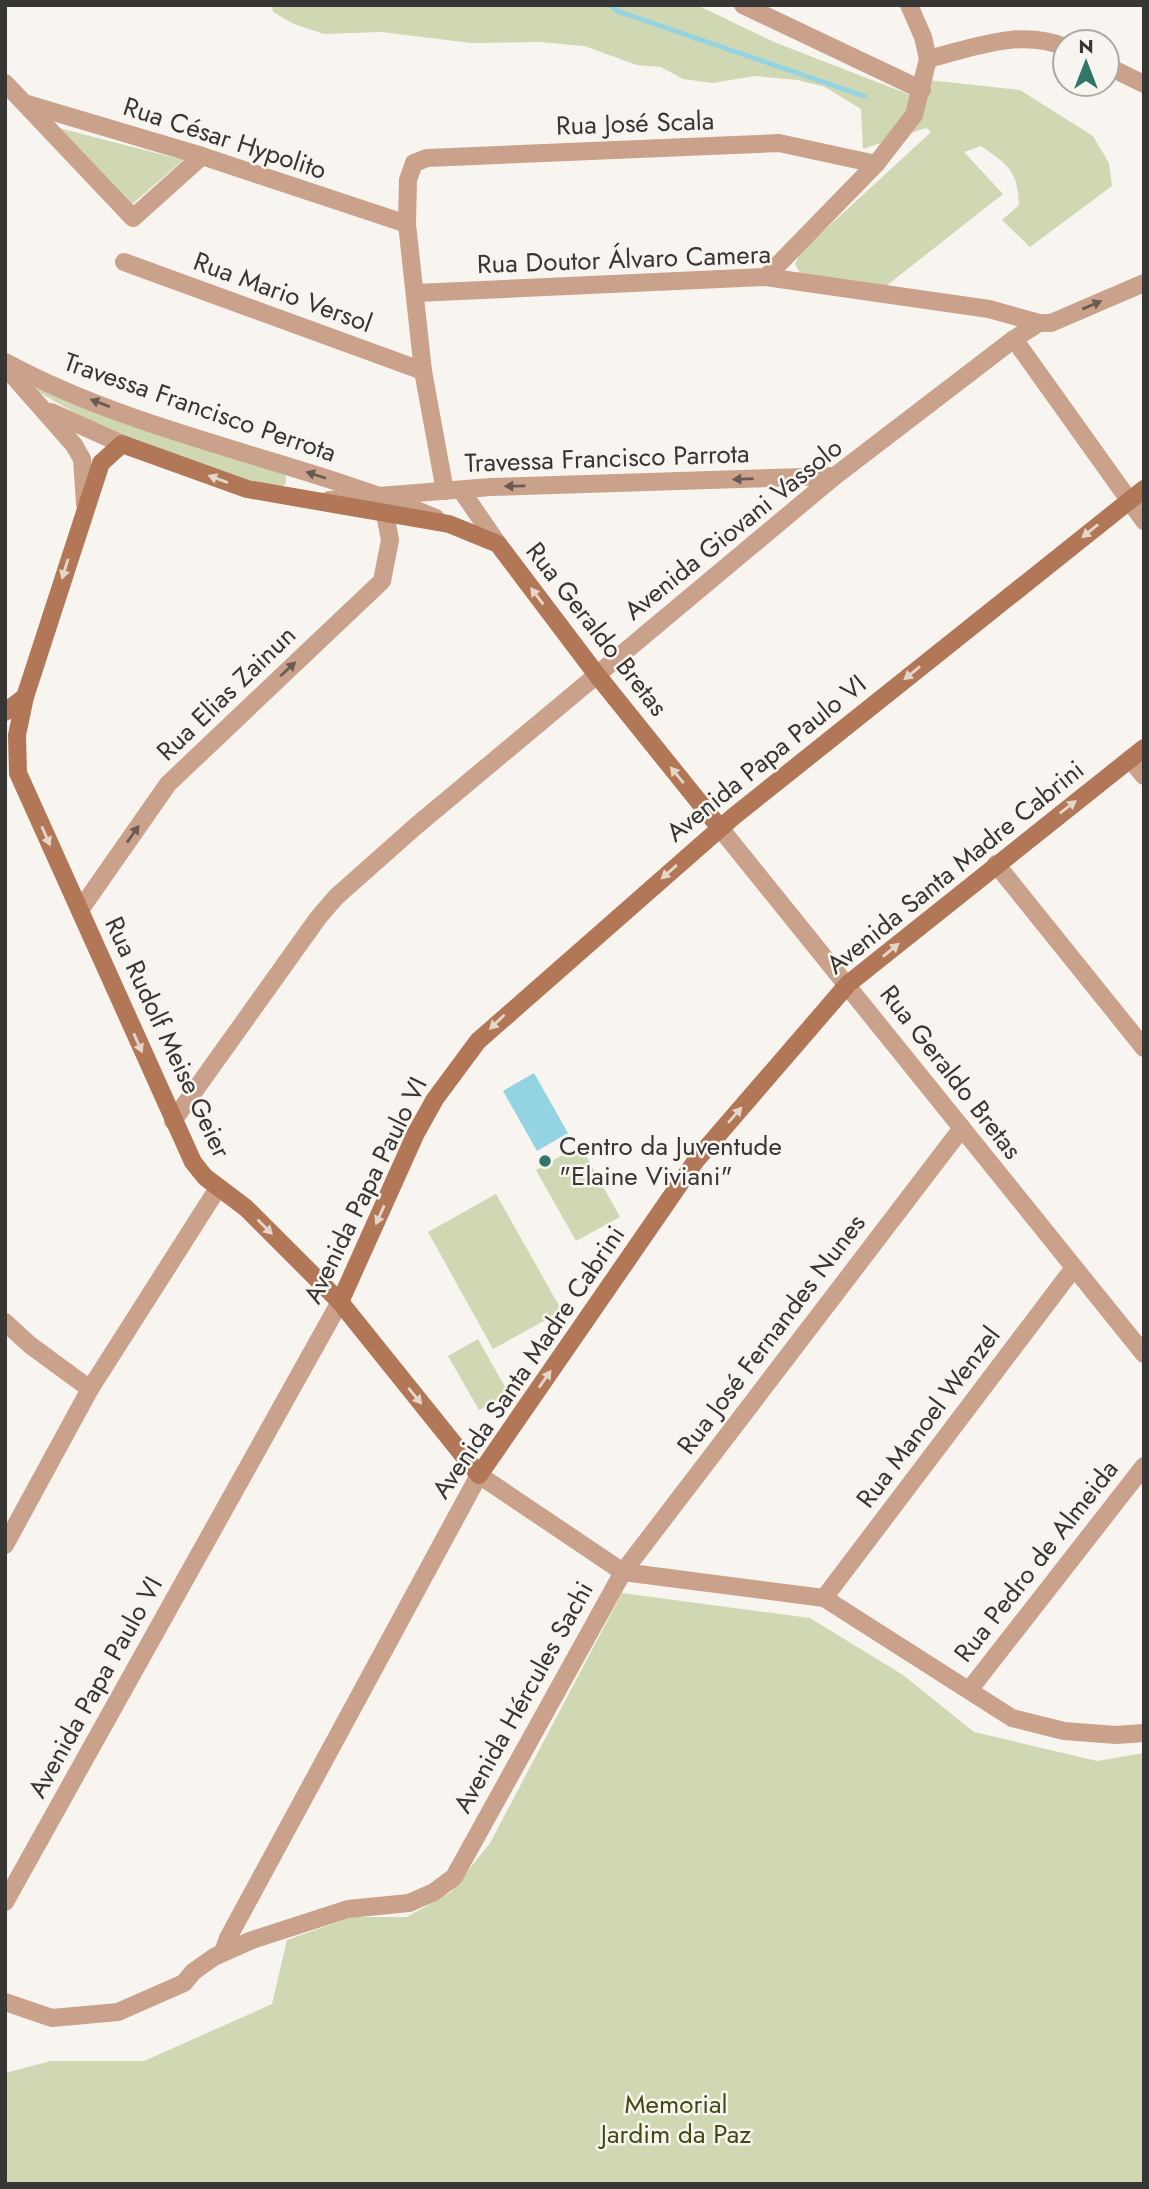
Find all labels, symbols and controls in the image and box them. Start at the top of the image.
north arrow [1051,28,1121,98]
text: N [1078,33,1094,60]
street label: Rua César Hypolito [118,87,332,189]
street label: Rua José Scala [555,101,715,145]
street label: Rua Doutor Álvaro Camera [476,235,772,283]
street label: Rua Mario Versol [188,242,378,342]
one-way arrow [1081,300,1102,311]
street label: Travessa Francisco Perrota [59,342,341,472]
one-way arrow [89,398,110,409]
street label: Avenida Giovani Vassolo [616,429,850,629]
street label: Travessa Francisco Parrota [464,434,750,482]
one-way arrow [305,469,326,479]
one-way arrow [208,473,229,484]
one-way arrow [732,474,754,485]
one-way arrow [504,481,526,492]
one-way arrow [1081,523,1099,538]
street label: Rua Geraldo Bretas [517,534,677,724]
one-way arrow [59,558,70,579]
one-way arrow [530,587,544,605]
street label: Rua Elias Zainun [148,617,304,769]
one-way arrow [279,661,297,677]
street label: Avenida Papa Paulo VI [658,665,874,851]
one-way arrow [904,665,921,680]
street label: Avenida Santa Madre Cabrini [818,751,1092,983]
one-way arrow [670,766,685,784]
one-way arrow [1059,800,1077,815]
one-way arrow [41,825,52,846]
one-way arrow [126,825,140,843]
one-way arrow [660,864,677,880]
street label: Rua Rudolf Meise Geier [95,910,241,1164]
one-way arrow [881,942,899,957]
street label: Rua Geraldo Bretas [871,977,1031,1167]
one-way arrow [488,1014,506,1030]
one-way arrow [133,1033,144,1054]
street label: Avenida Papa Paulo VI [294,1070,436,1310]
one-way arrow [727,1106,743,1124]
place label: Centro da Juventude "Elaine Viviani" [559,1127,782,1195]
marker: Centro da Juventude "Elaine Viviani" [537,1153,553,1169]
one-way arrow [374,1204,385,1225]
street label: Rua José Fernandes Nunes [668,1206,874,1462]
one-way arrow [256,1218,273,1235]
street label: Avenida Santa Madre Cabrini [422,1218,634,1506]
street label: Rua Manoel Wenzel [847,1318,1009,1516]
one-way arrow [538,1370,552,1388]
one-way arrow [408,1387,423,1405]
street label: Rua Pedro de Almeida [945,1452,1127,1670]
street label: Avenida Papa Paulo VI [18,1569,172,1805]
street label: Avenida Hércules Sachi [443,1574,603,1820]
park label: Memorial Jardim da Paz [598,2085,751,2153]

